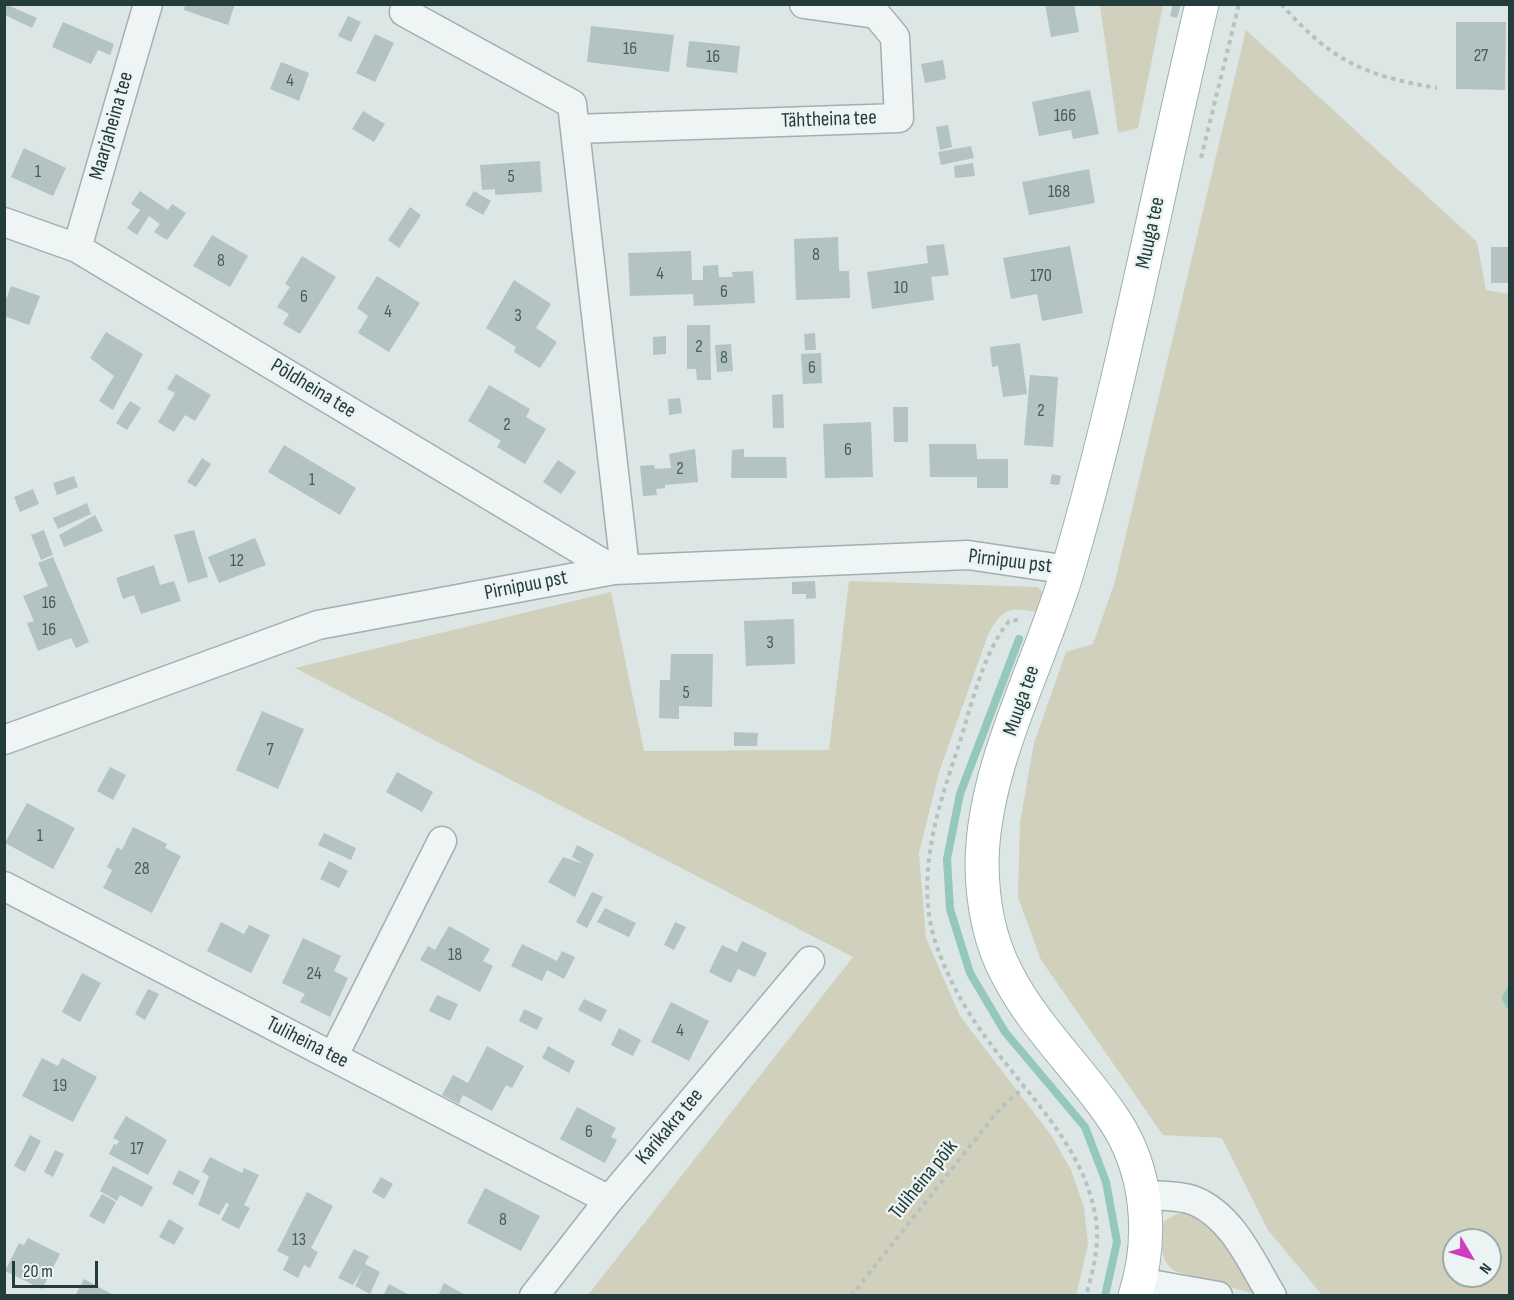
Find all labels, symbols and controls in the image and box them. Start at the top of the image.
house number: 16 [623,38,637,60]
house number: 27 [1474,45,1488,67]
house number: 16 [706,46,720,68]
street label: Maarjaheina tee [85,69,139,183]
house number: 4 [286,70,294,92]
house number: 166 [1054,105,1076,127]
street label: Tähtheina tee [781,106,877,134]
house number: 1 [35,161,41,183]
house number: 5 [507,166,515,188]
house number: 168 [1048,181,1070,203]
street label: Muuga tee [1131,195,1171,271]
house number: 8 [812,244,820,266]
house number: 8 [217,250,225,272]
house number: 4 [656,263,664,285]
house number: 170 [1030,265,1052,287]
house number: 10 [894,277,908,299]
house number: 6 [720,281,728,303]
house number: 6 [300,286,308,308]
house number: 4 [384,301,392,323]
house number: 3 [514,305,522,327]
house number: 2 [695,336,703,358]
house number: 8 [720,347,728,369]
street label: Põldheina tee [266,354,360,424]
house number: 6 [808,357,816,379]
house number: 2 [1037,400,1045,422]
house number: 2 [503,414,511,436]
house number: 6 [844,439,852,461]
house number: 2 [676,458,684,480]
house number: 1 [309,469,315,491]
street label: Pirnipuu pst [967,544,1053,580]
house number: 12 [230,550,244,572]
street label: Pirnipuu pst [482,566,570,606]
house number: 16 [42,592,56,614]
house number: 16 [42,619,56,641]
house number: 3 [766,632,774,654]
street label: Muuga tee [998,663,1046,739]
house number: 5 [682,682,690,704]
house number: 7 [266,739,274,761]
house number: 1 [37,825,43,847]
house number: 28 [134,858,150,880]
house number: 18 [448,944,462,966]
house number: 24 [307,963,321,985]
street label: Tuliheina tee [262,1012,352,1074]
house number: 4 [676,1020,684,1042]
house number: 19 [53,1075,67,1097]
street label: Karikakra tee [631,1084,709,1170]
house number: 6 [585,1121,593,1143]
street label: Tuliheina põik [884,1135,964,1225]
house number: 17 [130,1138,144,1160]
house number: 8 [499,1209,507,1231]
north arrow [1442,1228,1502,1288]
house number: 13 [292,1229,306,1251]
scale bar [15,1249,100,1287]
text: N [1475,1259,1495,1277]
text: 20 m [23,1261,53,1282]

